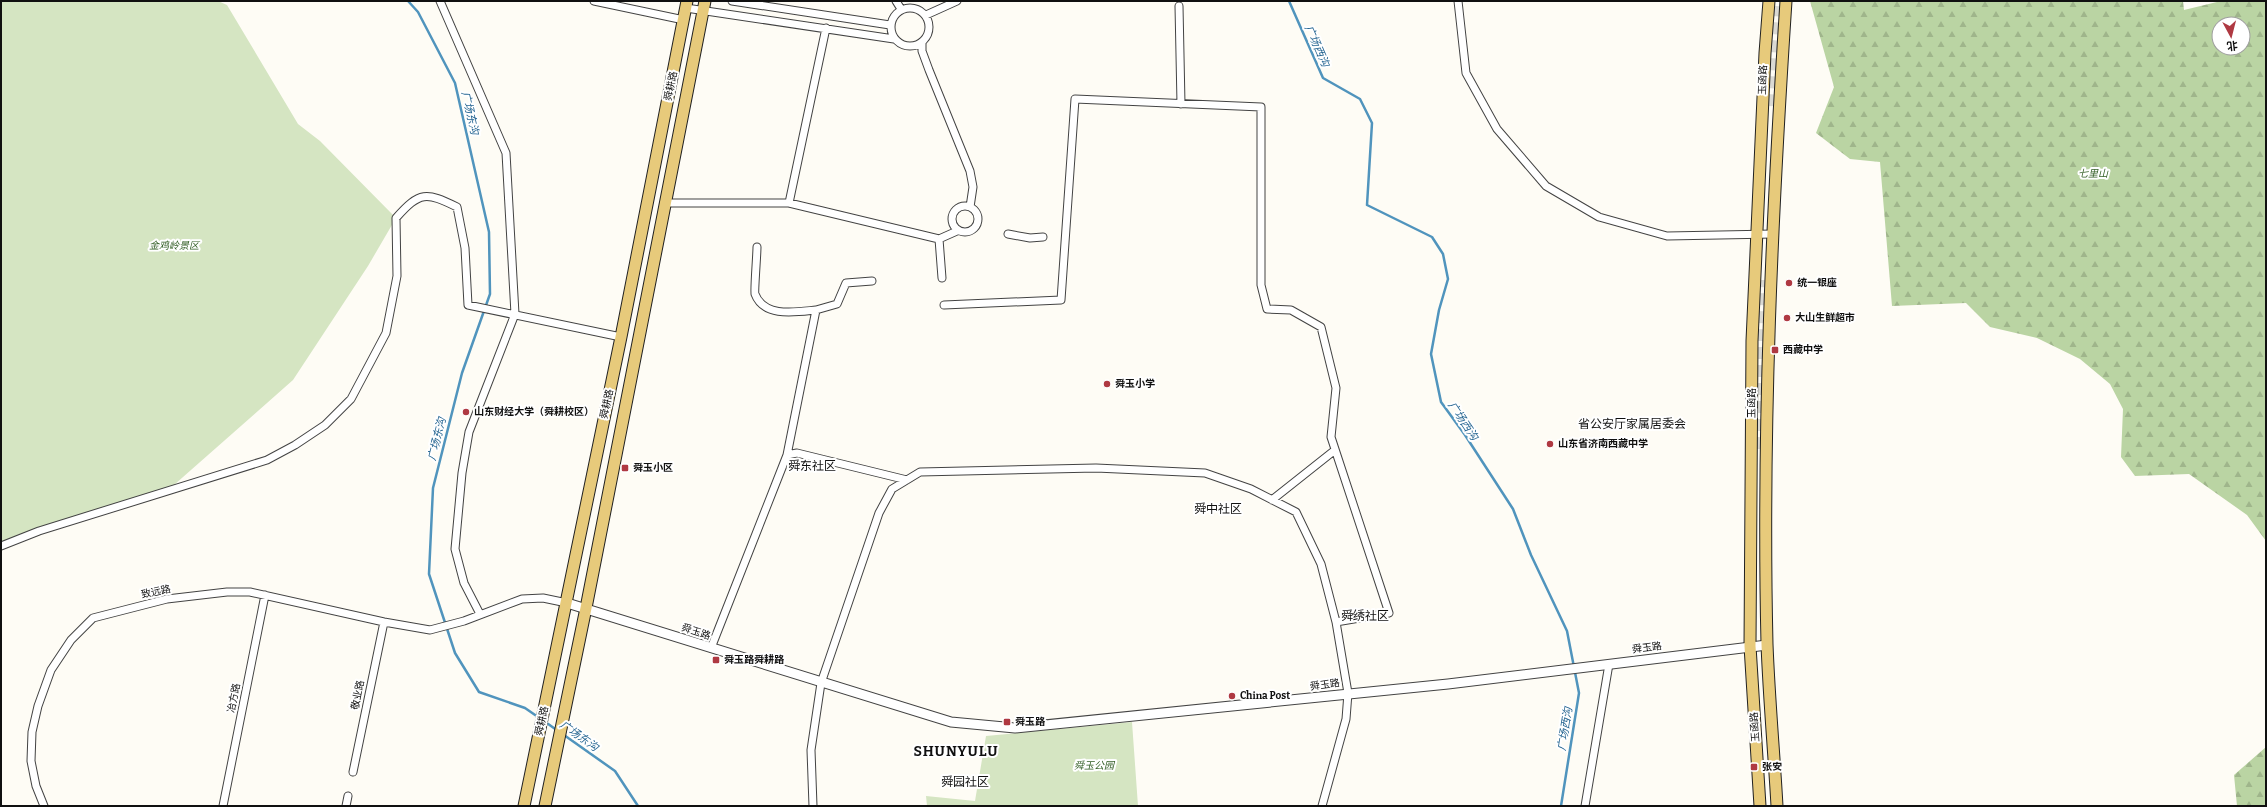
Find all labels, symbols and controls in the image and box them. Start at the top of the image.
north arrow [2211,16,2251,56]
water label: 广场西沟 [1302,23,1332,70]
text: 北 [2226,38,2238,53]
street label: 玉函路 [1756,65,1770,95]
street label: 舜耕路 [662,70,680,102]
water label: 广场东沟 [459,90,482,137]
park label: 七里山 [2078,168,2109,180]
park label: 金鸡岭景区 [149,240,201,252]
place label: 统一银座 [1797,277,1837,289]
marker: 统一银座 [1784,278,1794,288]
place label: 大山生鲜超市 [1795,312,1855,324]
marker: 大山生鲜超市 [1782,313,1792,323]
place label: 西藏中学 [1783,344,1823,356]
marker: 西藏中学 [1770,345,1780,355]
place label: 舜玉小学 [1115,378,1155,390]
marker: 舜玉小学 [1102,379,1112,389]
street label: 舜耕路 [598,388,616,420]
street label: 玉函路 [1746,388,1758,418]
water label: 广场西沟 [1445,399,1481,444]
place label: 山东财经大学（舜耕校区） [474,405,594,418]
marker: 山东财经大学（舜耕校区） [461,407,471,417]
water label: 广场东沟 [425,415,449,462]
district label: 省公安厅家属居委会 [1578,417,1686,431]
place label: 山东省济南西藏中学 [1558,438,1648,450]
marker: 山东省济南西藏中学 [1545,439,1555,449]
district label: 舜东社区 [788,459,836,473]
place label: 舜玉小区 [633,462,673,474]
marker: 舜玉小区 [620,463,630,473]
district label: 舜中社区 [1194,502,1242,516]
street label: 致远路 [140,583,172,601]
district label: 舜绣社区 [1341,609,1389,623]
street label: 舜玉路 [680,622,712,642]
street label: 舜玉路 [1631,640,1663,656]
place label: 舜玉路舜耕路 [724,654,785,666]
marker: 舜玉路舜耕路 [711,655,721,665]
street label: 舜玉路 [1309,677,1341,693]
street label: 敬业路 [349,679,367,711]
street label: 冶方路 [225,682,243,714]
place label: China Post [1240,690,1290,702]
marker: China Post [1227,691,1237,701]
street label: 舜耕路 [533,705,551,737]
water label: 广场西沟 [1555,705,1575,752]
street label: 玉函路 [1748,712,1762,742]
place label: 舜玉路 [1015,716,1046,728]
marker: 舜玉路 [1002,717,1012,727]
water label: 广场东沟 [557,718,602,755]
district label: SHUNYULU [913,743,999,760]
park label: 舜玉公园 [1074,760,1116,772]
place label: 张安 [1762,761,1782,773]
marker: 张安 [1749,762,1759,772]
district label: 舜园社区 [941,775,989,789]

